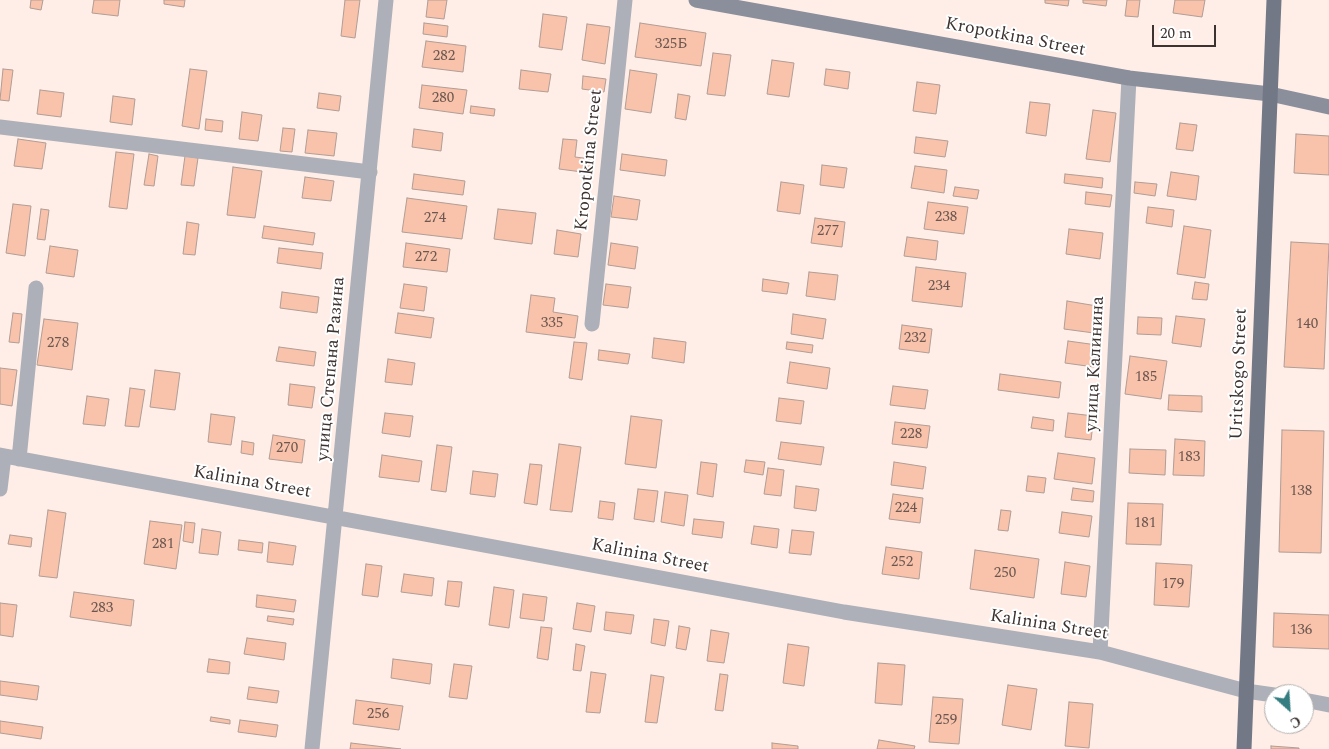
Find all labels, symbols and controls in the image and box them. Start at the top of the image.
street label: Kropotkina Street [943,14,1087,62]
scale bar [1154,15,1218,47]
text: 20 m [1160,22,1192,45]
house number: 325Б [655,36,687,54]
house number: 282 [433,48,455,66]
street label: Kropotkina Street [572,88,608,232]
house number: 280 [432,90,454,108]
house number: 238 [935,209,957,227]
house number: 274 [424,210,446,228]
house number: 277 [817,223,839,241]
house number: 272 [415,249,437,267]
street label: улица Степана Разина [313,276,351,462]
house number: 234 [928,278,950,296]
street label: улица Калинина [1082,296,1110,432]
street label: Uritskogo Street [1227,308,1253,440]
house number: 335 [541,315,563,333]
house number: 140 [1296,316,1318,334]
house number: 232 [904,330,926,348]
house number: 278 [47,335,69,353]
house number: 185 [1135,369,1157,387]
house number: 228 [900,426,922,444]
house number: 270 [276,440,298,458]
house number: 183 [1178,449,1200,467]
street label: Kalinina Street [191,462,313,504]
house number: 138 [1290,483,1312,501]
house number: 224 [895,500,917,518]
house number: 181 [1134,515,1156,533]
street label: Kalinina Street [589,535,711,579]
house number: 281 [152,536,174,554]
house number: 252 [891,554,913,572]
house number: 250 [994,565,1016,583]
house number: 179 [1162,576,1184,594]
house number: 283 [91,600,113,618]
street label: Kalinina Street [988,606,1110,646]
house number: 136 [1290,622,1312,640]
north arrow [1264,684,1314,734]
house number: 256 [367,706,389,724]
text: С [1286,710,1304,734]
house number: 259 [935,712,957,730]

